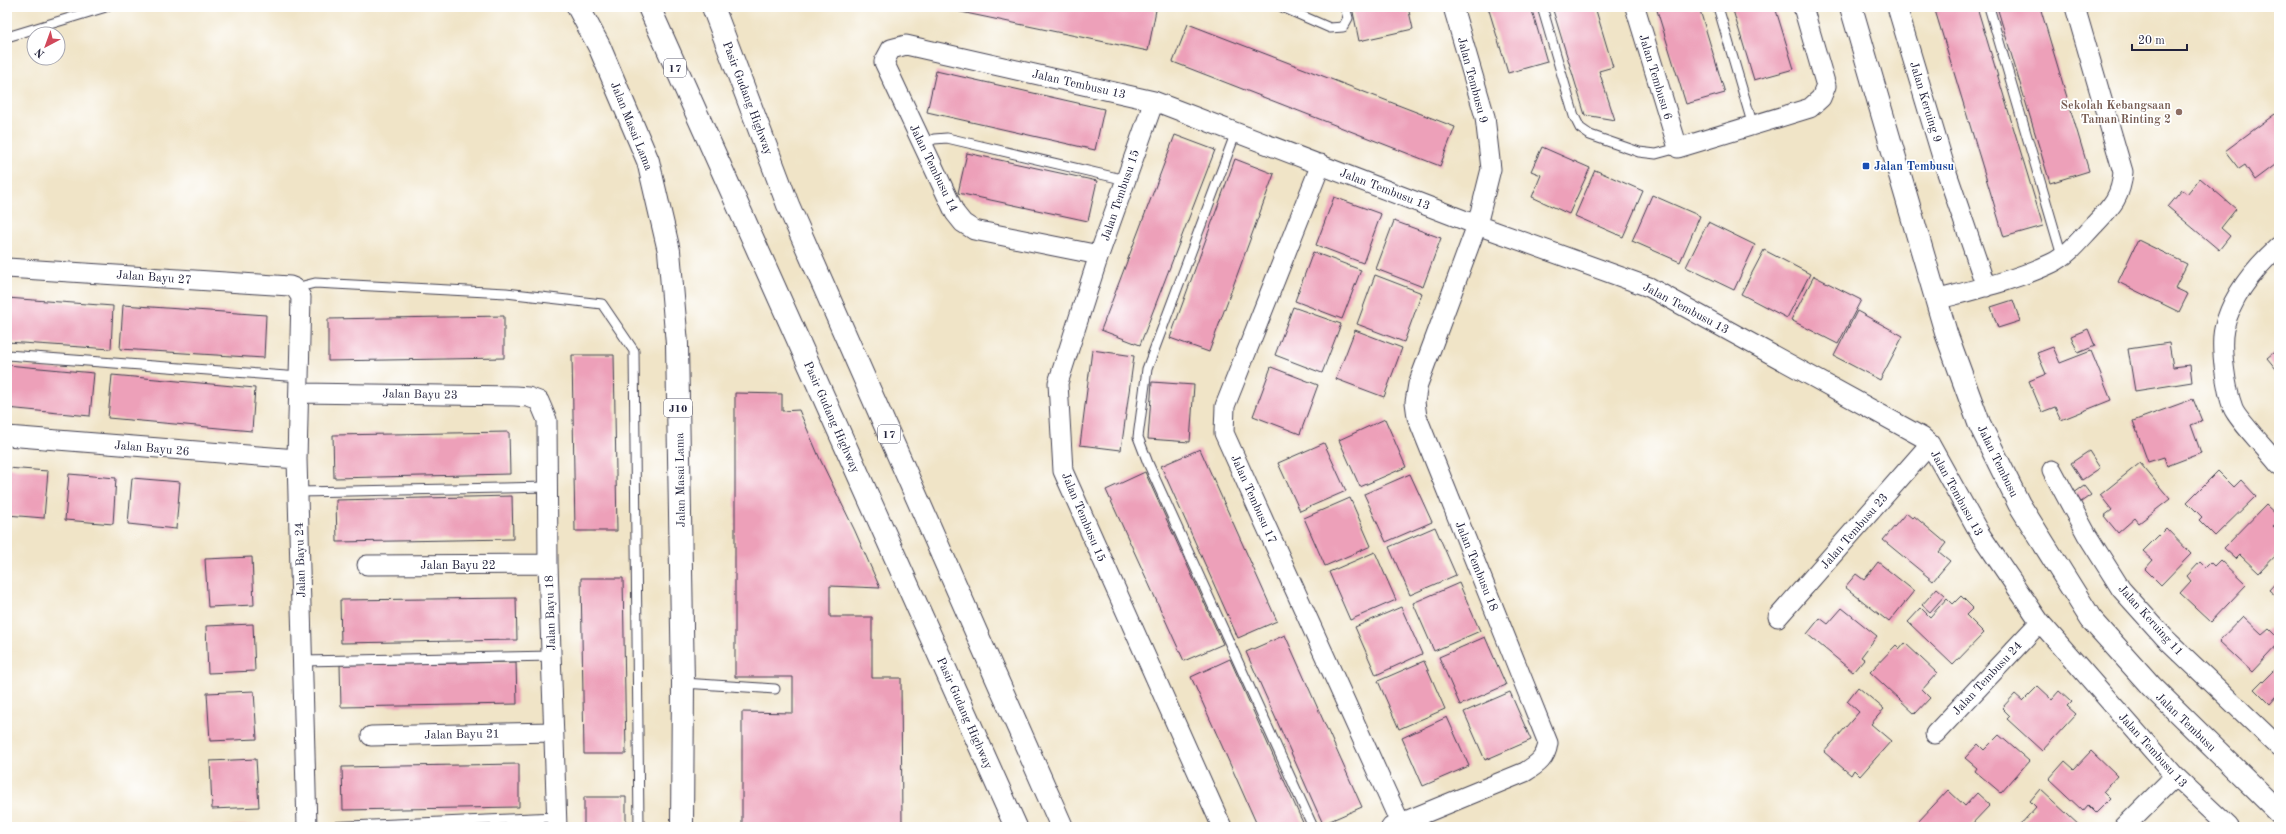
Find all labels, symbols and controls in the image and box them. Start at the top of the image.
north arrow [26,26,66,66]
scale bar [2132,26,2187,52]
street label: Jalan Tembusu 6 [1636,33,1674,121]
text: 20 m [2138,35,2165,47]
street label: Jalan Tembusu 9 [1455,36,1489,125]
street label: Pasir Gudang Highway [720,40,775,157]
text: N [33,45,47,59]
road number: 17 [664,59,686,77]
street label: Jalan Keruing 9 [1907,60,1943,144]
street label: Jalan Tembusu 13 [1031,68,1127,102]
street label: Jalan Masai Lama [608,80,654,173]
place label: Sekolah Kebangsaan Taman Rinting 2 [2061,100,2171,126]
marker: Sekolah Kebangsaan Taman Rinting 2 [2174,107,2184,117]
street label: Jalan Tembusu 14 [907,123,959,214]
street label: Jalan Tembusu 15 [1099,148,1142,243]
marker: Jalan Tembusu [1861,161,1871,171]
place label: Jalan Tembusu [1874,161,1955,173]
street label: Jalan Tembusu 13 [1338,167,1431,213]
street label: Jalan Bayu 27 [116,269,192,287]
street label: Jalan Tembusu 13 [1640,281,1731,337]
street label: Pasir Gudang Highway [801,360,861,476]
street label: Jalan Bayu 23 [382,388,458,402]
road number: J10 [664,399,692,417]
street label: Jalan Tembusu [1975,424,2020,500]
road number: 17 [878,425,900,443]
street label: Jalan Masai Lama [674,433,688,527]
street label: Jalan Bayu 26 [114,440,190,458]
street label: Jalan Tembusu 13 [1928,449,1985,538]
street label: Jalan Tembusu 17 [1228,453,1278,546]
street label: Jalan Tembusu 15 [1059,471,1108,564]
street label: Jalan Tembusu 23 [1819,492,1891,572]
street label: Jalan Tembusu 18 [1453,520,1500,613]
street label: Jalan Bayu 24 [294,522,308,598]
street label: Jalan Bayu 22 [420,560,496,572]
street label: Jalan Bayu 18 [544,575,558,651]
street label: Jalan Keruing 11 [2115,583,2185,658]
street label: Jalan Tembusu 24 [1951,640,2025,718]
street label: Pasir Gudang Highway [934,656,994,772]
street label: Jalan Tembusu [2153,691,2218,755]
street label: Jalan Tembusu 13 [2116,711,2189,790]
street label: Jalan Bayu 21 [424,728,500,742]

